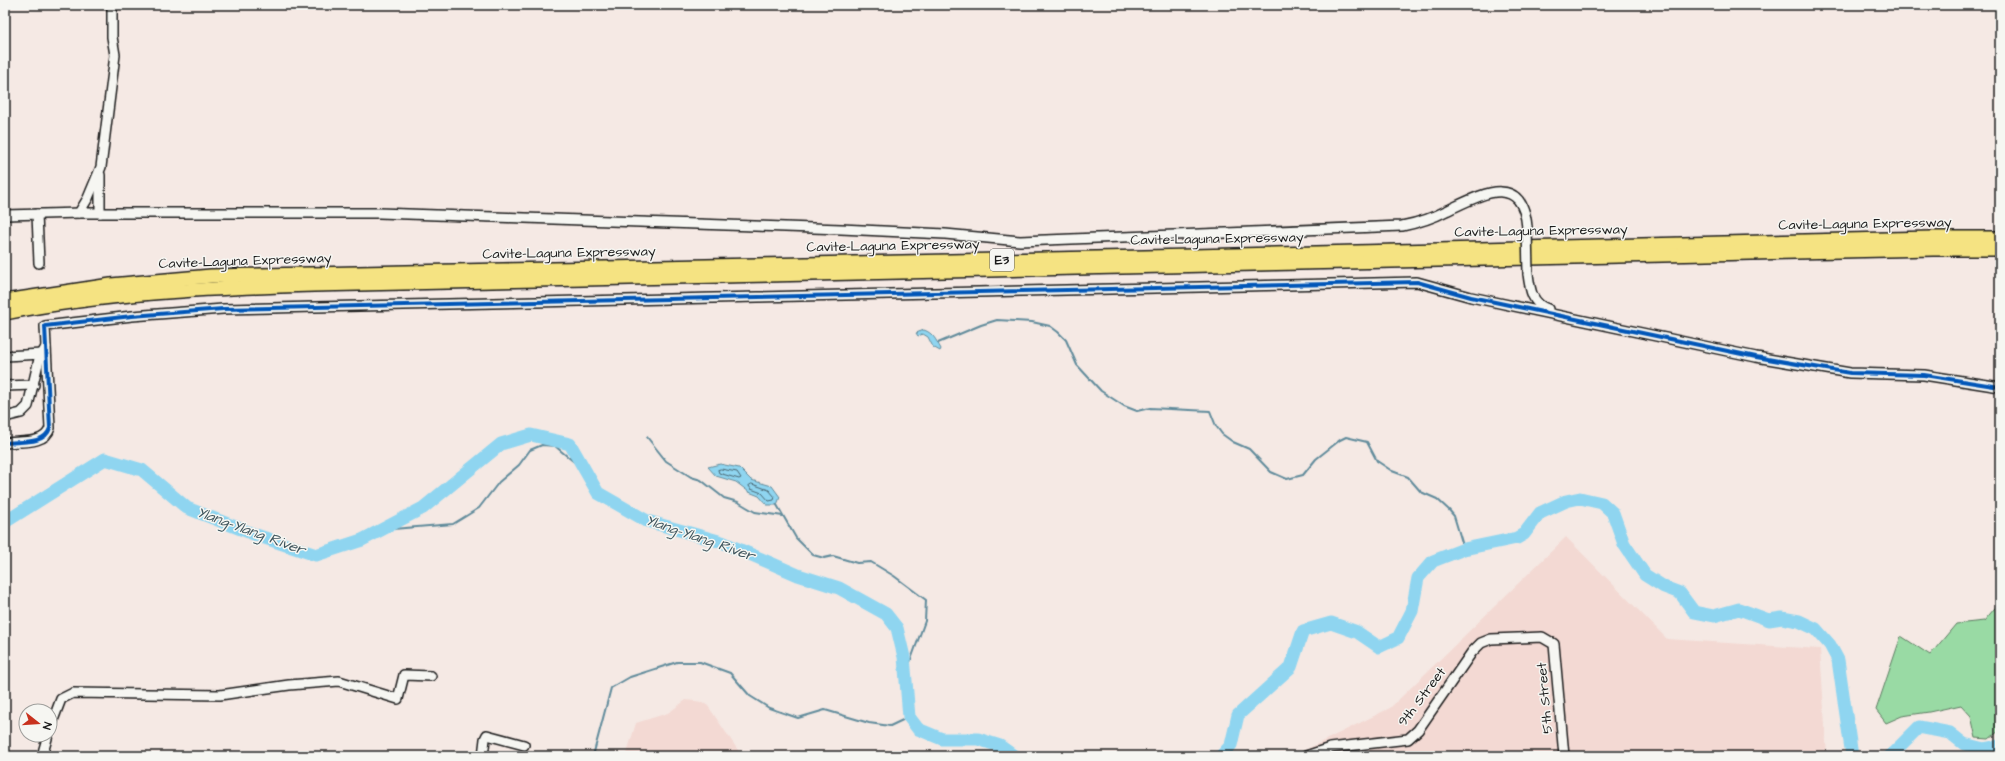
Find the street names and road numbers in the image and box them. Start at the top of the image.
street label: Cavite–Laguna Expressway [1778,212,1952,236]
street label: Cavite–Laguna Expressway [1454,219,1628,243]
street label: Cavite–Laguna Expressway [1130,227,1304,251]
street label: Cavite–Laguna Expressway [806,234,980,258]
street label: Cavite–Laguna Expressway [482,241,656,265]
street label: Cavite–Laguna Expressway [158,248,332,274]
road number: E3 [990,249,1014,271]
street label: 5th Street [1532,661,1558,734]
street label: 9th Street [1393,663,1451,731]

